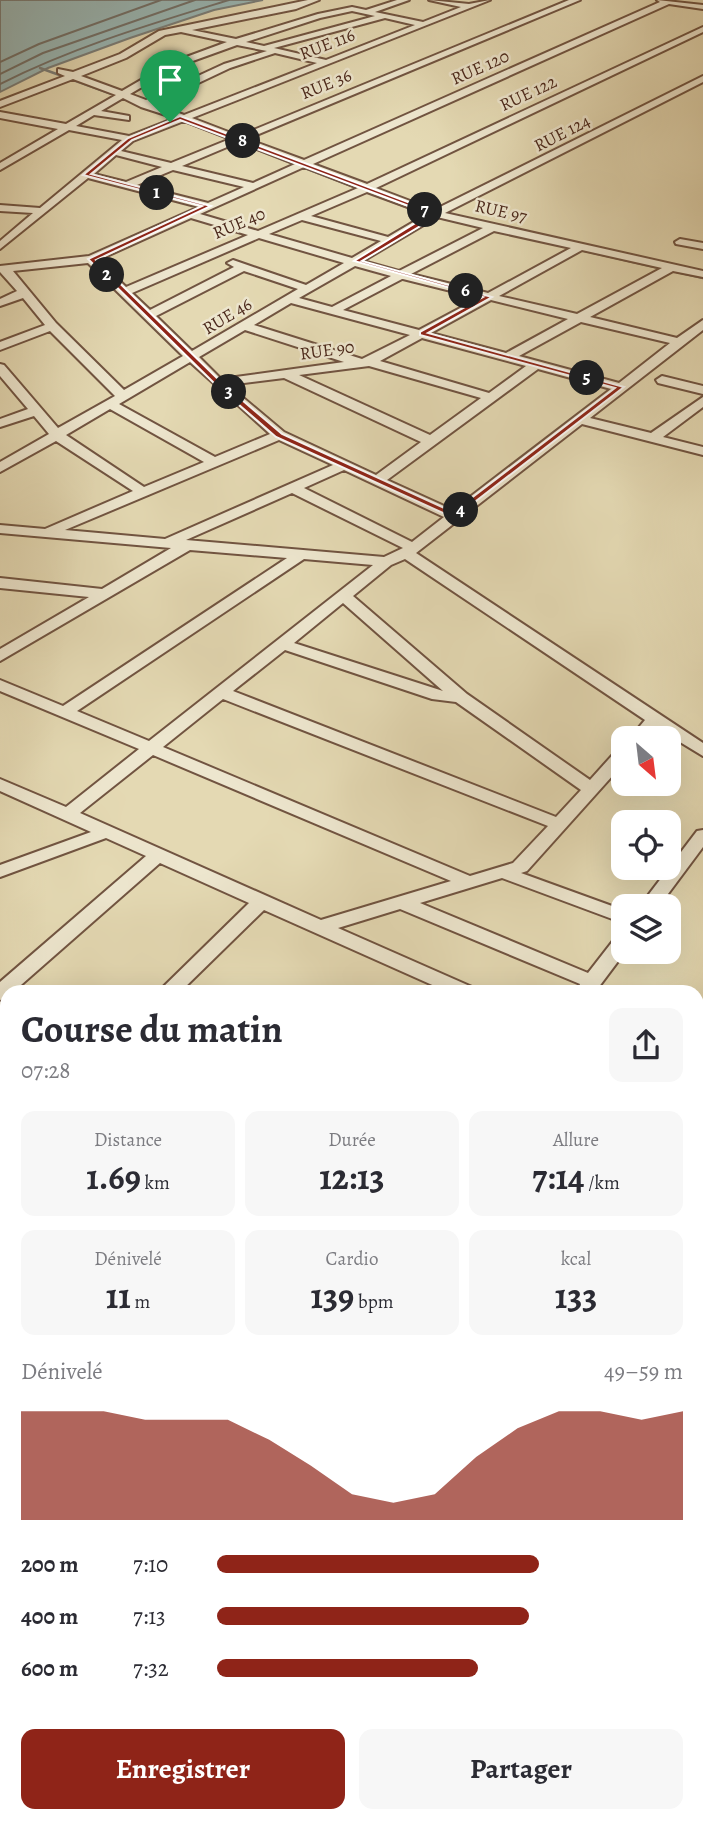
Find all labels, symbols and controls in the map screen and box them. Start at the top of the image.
street label: RUE 116 [296,22,358,66]
street label: RUE 120 [447,44,513,90]
pin [140,50,200,122]
icon: arrive [151,61,189,99]
street label: RUE 36 [297,63,355,105]
street label: RUE 122 [496,69,561,117]
street label: RUE 124 [530,109,594,157]
pin: 8 [226,124,260,158]
text: 8 [238,127,247,153]
pin: 1 [140,176,174,210]
text: 1 [153,179,160,205]
pin: 7 [408,192,442,228]
street label: RUE 97 [473,193,530,229]
text: 7 [420,196,429,222]
street label: RUE 40 [209,201,269,245]
pin: 2 [90,258,124,292]
text: 2 [102,261,111,287]
pin: 6 [448,274,484,308]
text: 6 [461,277,470,303]
street label: RUE 46 [198,292,256,340]
street label: RUE 90 [298,334,356,366]
pin: 5 [570,360,604,396]
text: 5 [582,364,591,390]
pin: 3 [212,374,246,410]
text: 3 [224,378,233,404]
pin: 4 [444,492,478,528]
text: 4 [456,496,465,522]
north arrow [611,726,681,796]
map controls [611,726,681,964]
button: locate [611,810,681,880]
button: layers [611,894,681,964]
text: Course du matin [21,1003,283,1055]
button: share [609,1008,683,1082]
text: 07:28 [21,1055,70,1086]
text: Distance [94,1127,162,1153]
text: Durée [328,1127,376,1153]
text: Allure [553,1127,599,1153]
text: 1.69 [86,1153,141,1201]
text: 12:13 [319,1153,385,1201]
text: 7:14 [532,1153,585,1201]
text: km [141,1170,170,1196]
text: /km [585,1170,620,1196]
text: Dénivelé [94,1246,162,1272]
text: Cardio [326,1246,378,1272]
text: kcal [561,1246,591,1272]
text: 11 [106,1272,131,1320]
text: 139 [310,1272,354,1320]
text: 133 [555,1272,597,1320]
text: m [131,1289,150,1315]
text: bpm [354,1289,394,1315]
text: Dénivelé [21,1356,103,1387]
text: 49–59 m [604,1356,683,1387]
text: 200 m [21,1549,79,1580]
text: 7:10 [133,1549,168,1580]
text: 400 m [21,1601,78,1632]
text: 7:13 [133,1601,166,1632]
text: 600 m [21,1653,78,1684]
text: 7:32 [133,1653,169,1684]
button: Enregistrer [21,1729,345,1809]
button: Partager [359,1729,683,1809]

